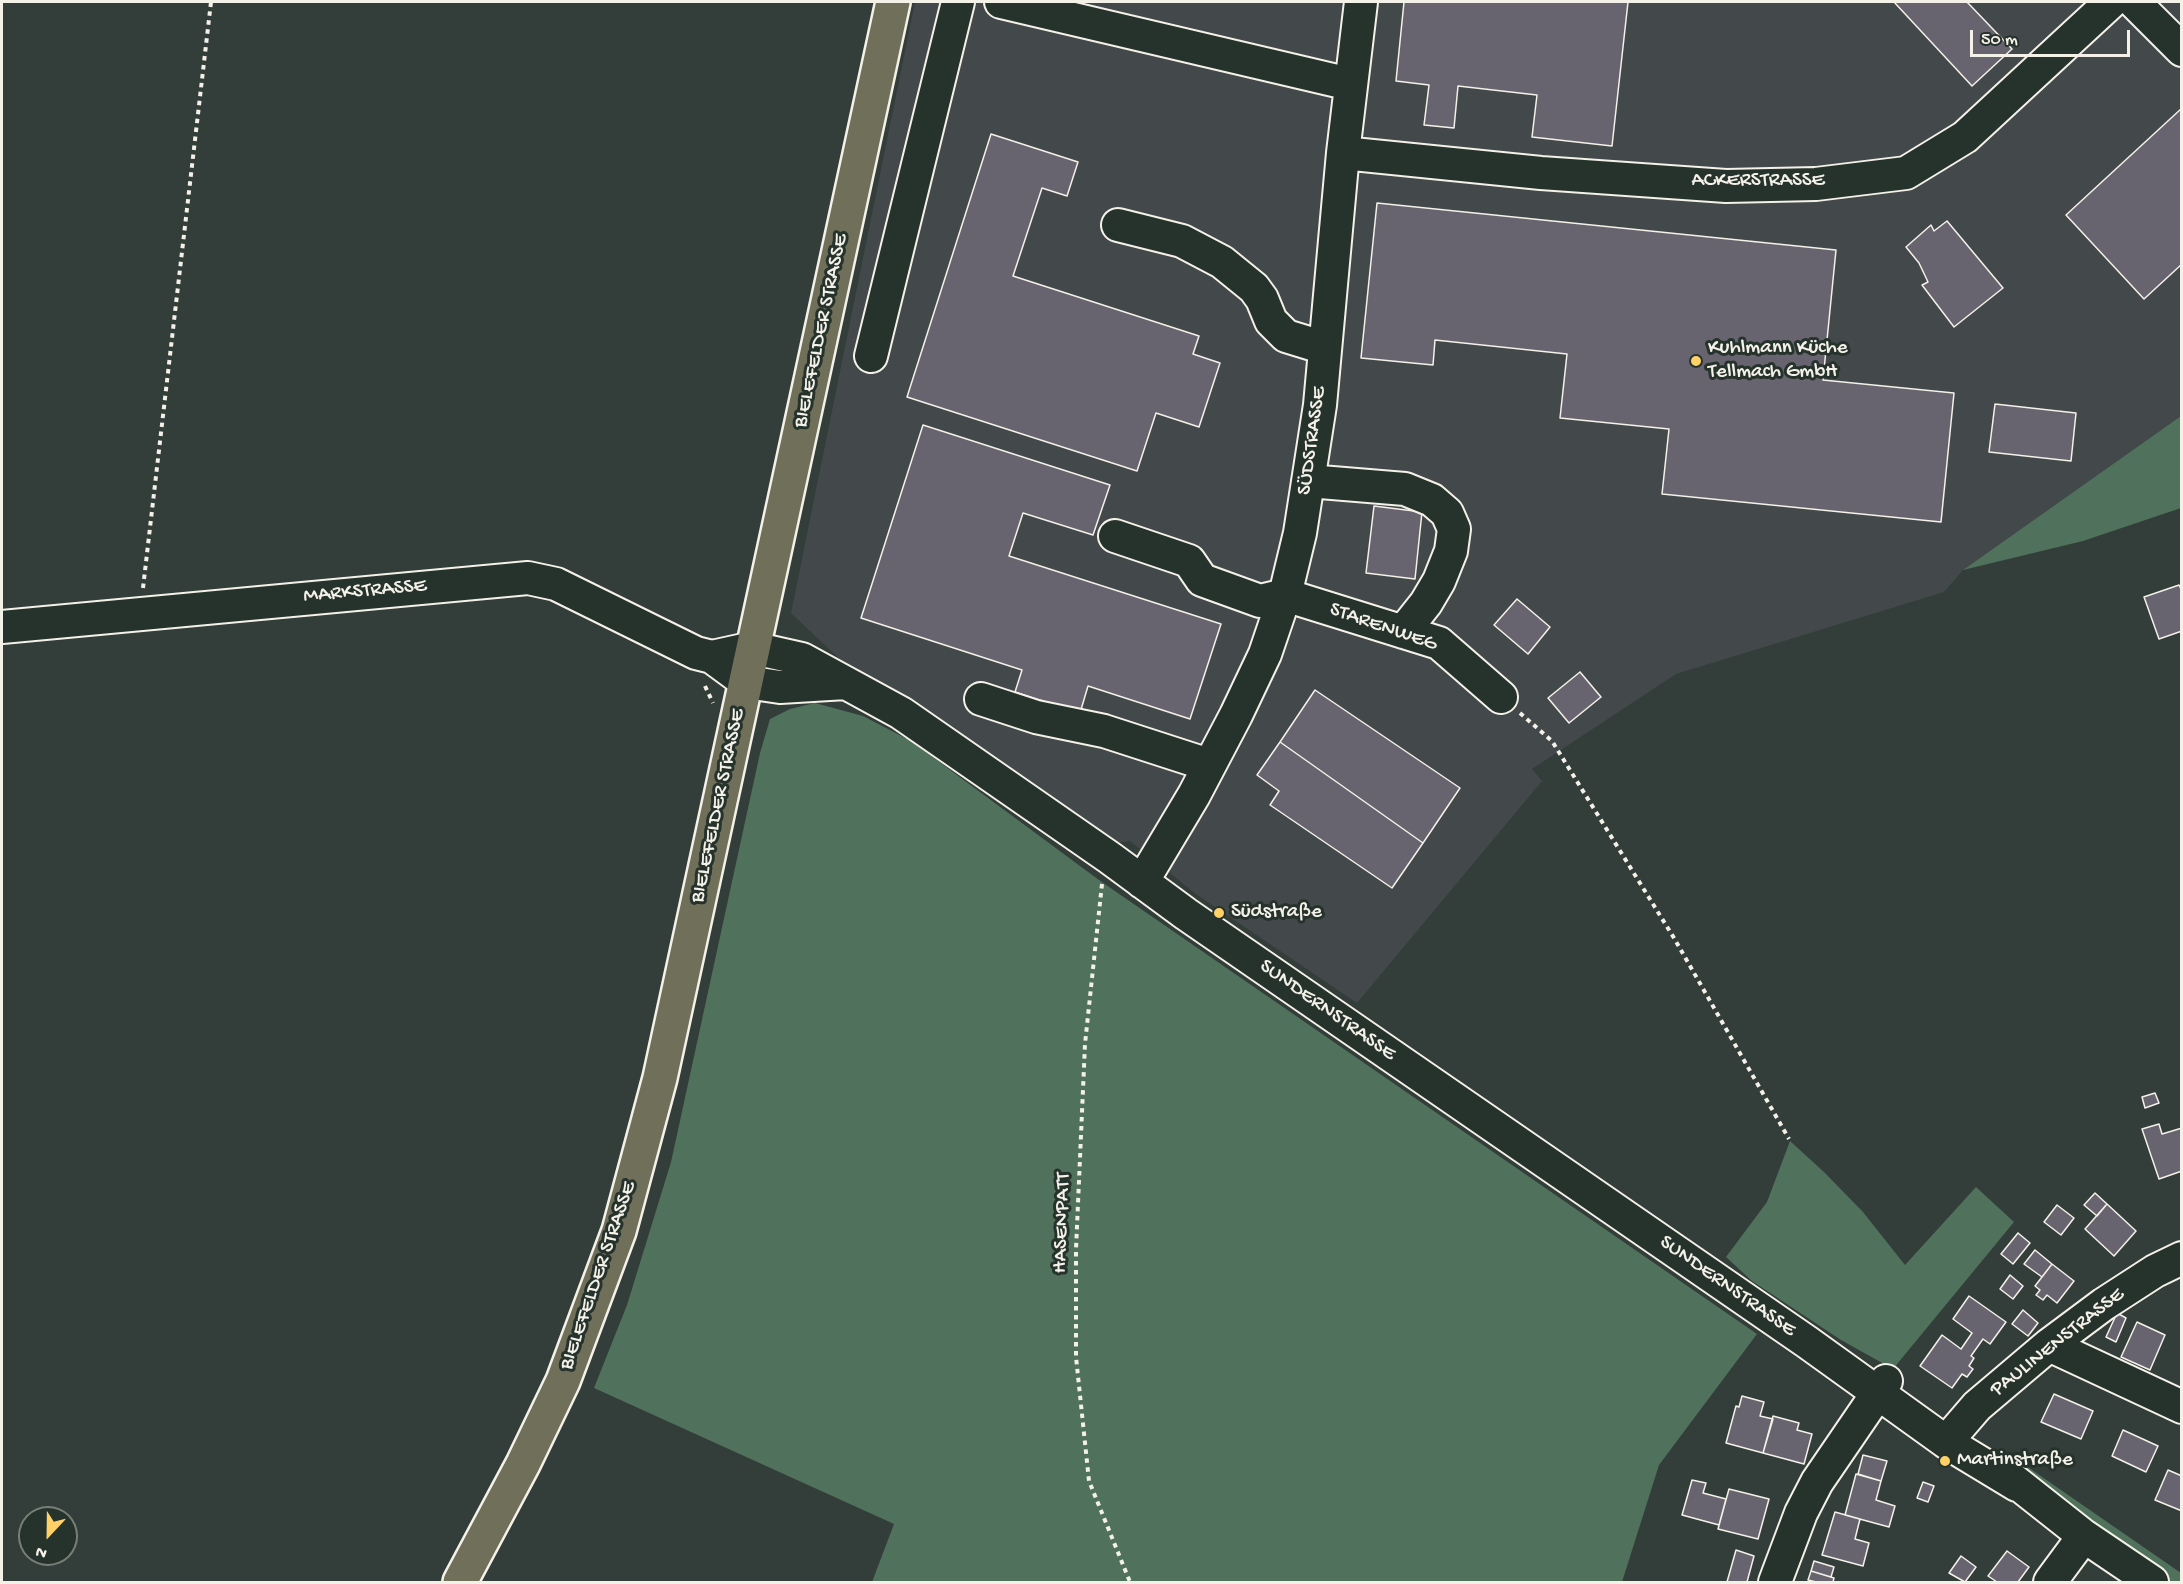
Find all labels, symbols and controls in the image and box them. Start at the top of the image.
scale bar [1973,18,2134,56]
text: 50 m [1981,30,2018,51]
street label: ACKERSTRASSE [1691,169,1825,195]
street label: BIELEFELDER STRASSE [789,232,855,430]
place label: Kuhlmann Küche Tellmach GmbH [1708,336,1847,386]
marker: Kuhlmann Küche Tellmach GmbH [1689,354,1703,368]
street label: SÜDSTRASSE [1293,385,1333,497]
street label: MARKSTRASSE [302,574,428,610]
street label: STARENWEG [1326,598,1440,658]
street label: BIELEFELDER STRASSE [686,707,752,905]
place label: Südstraße [1231,900,1322,926]
marker: Südstraße [1212,906,1226,920]
street label: SUNDERNSTRASSE [1254,955,1400,1067]
street label: HASENPATT [1049,1172,1077,1274]
street label: BIELEFELDER STRASSE [555,1178,643,1374]
street label: SUNDERNSTRASSE [1654,1231,1800,1343]
street label: PAULINENSTRASSE [1986,1283,2130,1403]
place label: Martinstraße [1957,1448,2073,1474]
marker: Martinstraße [1938,1454,1952,1468]
north arrow [18,1506,78,1566]
text: N [33,1541,50,1562]

